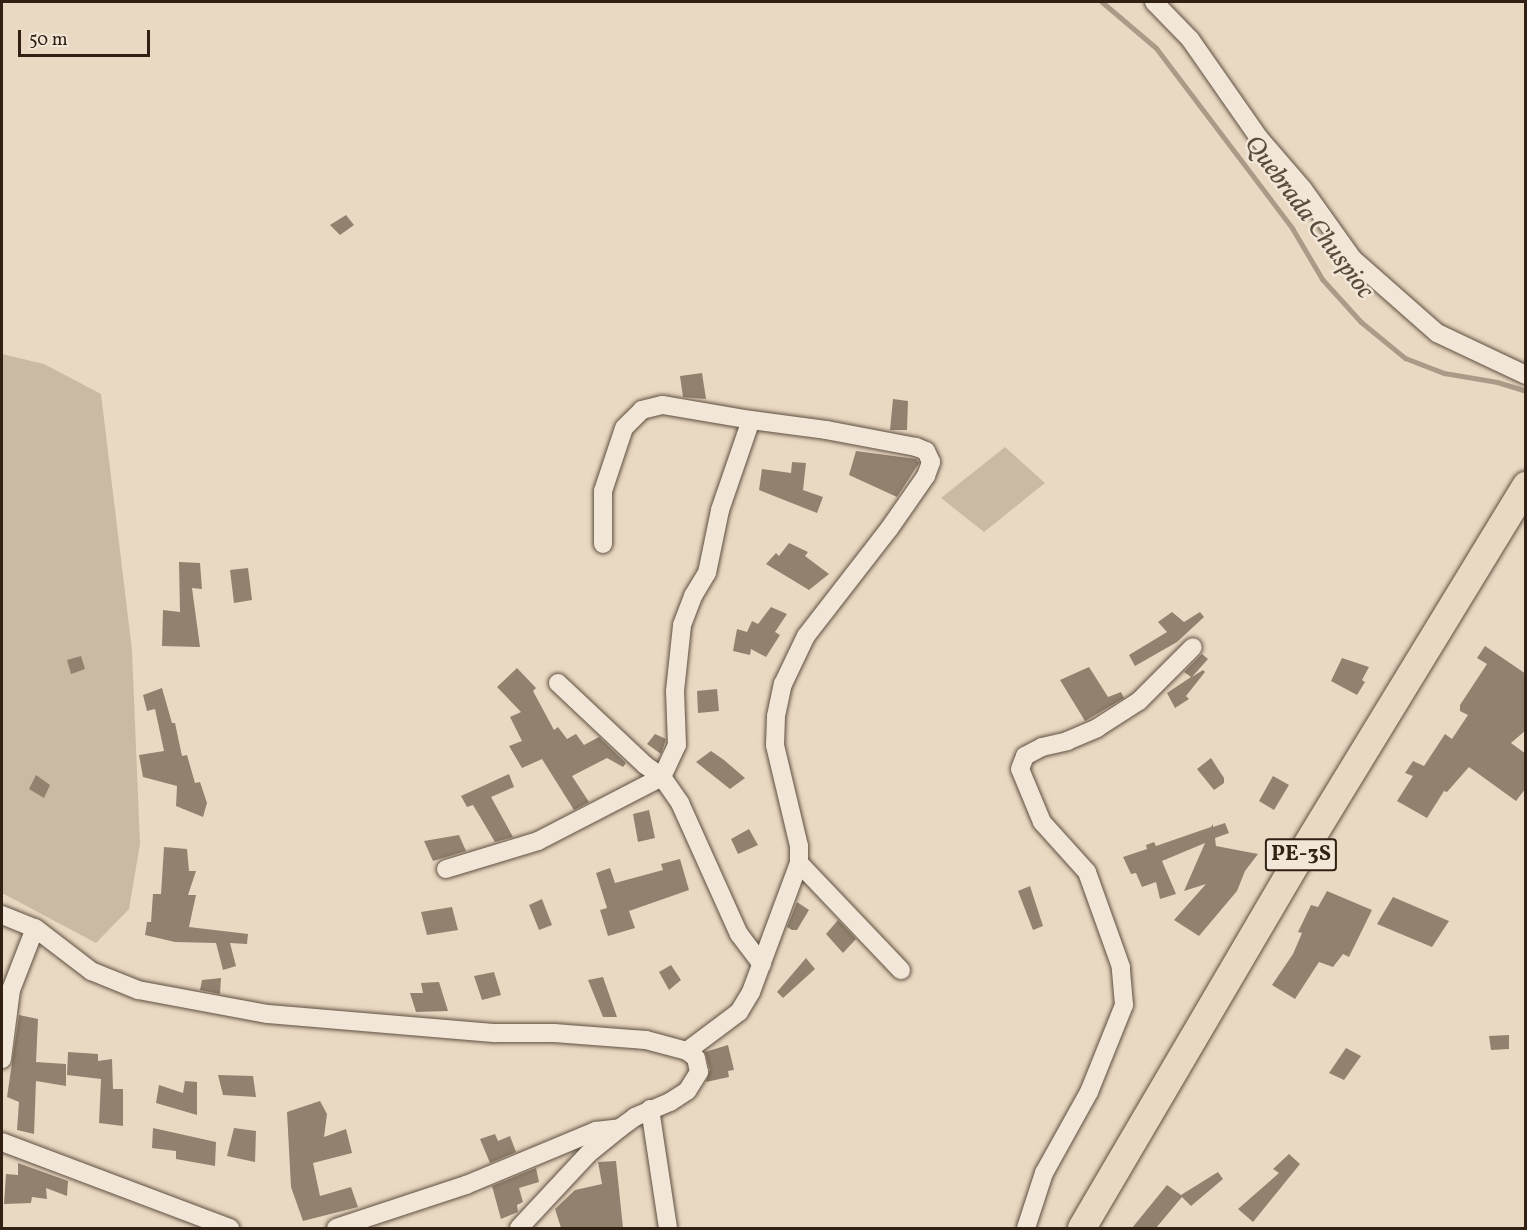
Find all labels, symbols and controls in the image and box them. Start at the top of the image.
scale bar [21,18,153,56]
text: 50 m [29,28,68,53]
water label: Quebrada Chuspioc [1236,130,1380,306]
road number: PE-3S [1264,836,1338,874]

